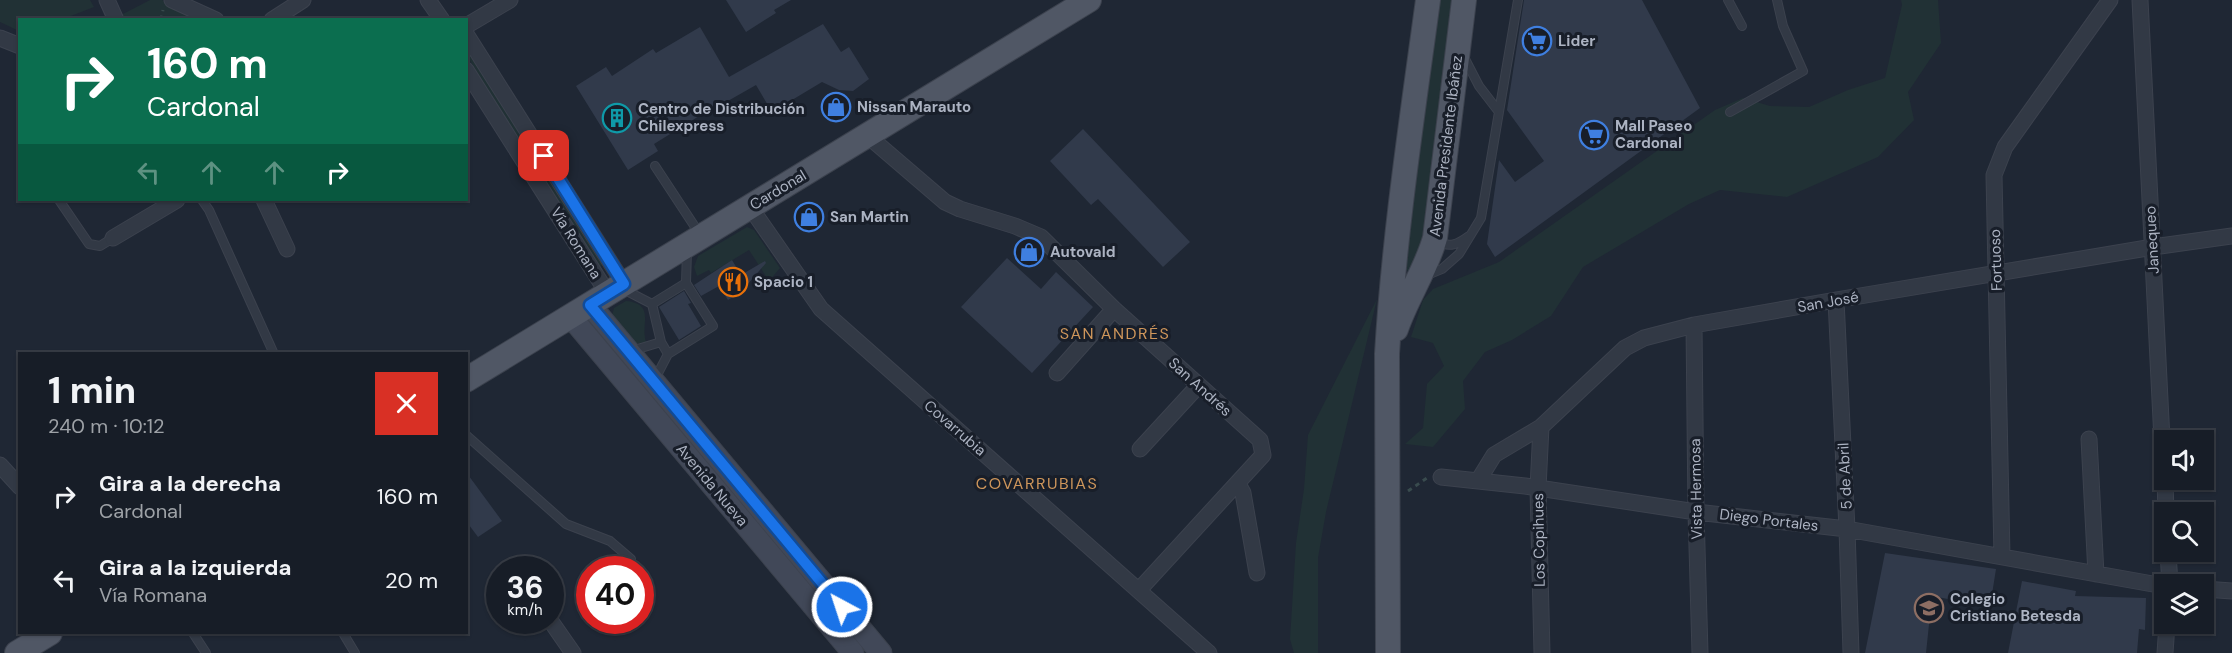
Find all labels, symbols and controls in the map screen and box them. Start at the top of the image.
supermarket icon: Lider [1521,25,1553,57]
place label: Lider [1558,31,1595,51]
text: 160 m [147,36,268,91]
icon: right [48,42,126,120]
street label: Avenida Presidente Ibáñez [1425,54,1467,238]
text: Cardonal [147,89,260,124]
shop icon: Nissan Marauto [820,91,852,123]
place label: Nissan Marauto [857,97,971,117]
place label: Centro de Distribución Chilexpress [638,99,805,136]
building icon: Centro de Distribución Chilexpress [601,102,633,134]
place label: Mall Paseo Cardonal [1615,116,1692,153]
supermarket icon: Mall Paseo Cardonal [1578,119,1610,151]
pin [518,130,569,181]
icon: arrive [527,139,560,172]
icon: left [132,156,165,189]
icon: ahead [195,156,228,189]
icon: ahead [258,156,291,189]
icon: right [321,156,354,189]
street label: Cardonal [746,165,810,215]
shop icon: San Martin [793,201,825,233]
street label: Vía Romana [546,203,606,283]
street label: Janequeo [2140,205,2164,275]
place label: San Martin [830,207,909,227]
street label: Fortuoso [1985,229,2007,291]
shop icon: Autovald [1013,236,1045,268]
place label: Autovald [1050,242,1115,262]
restaurant icon: Spacio 1 [717,266,749,298]
place label: Spacio 1 [754,272,813,292]
street label: San José [1796,287,1860,317]
district label: SAN ANDRÉS [1060,323,1170,344]
street label: San Andrés [1164,353,1236,421]
text: 1 min [48,367,136,414]
button: close [375,372,438,435]
street label: Covarrubia [920,396,990,460]
text: 240 m · 10:12 [48,413,164,439]
map controls [2154,430,2214,634]
button: sound [2154,430,2214,490]
street label: Vista Hermosa [1685,438,1707,540]
street label: Avenida Nueva [672,440,752,530]
street label: 5 de Abril [1833,442,1857,510]
text: Gira a la derecha [99,469,281,498]
district label: COVARRUBIAS [976,473,1098,494]
icon: right [48,480,81,513]
text: 160 m [377,482,438,511]
street label: Los Copihues [1528,493,1550,587]
text: Cardonal [99,498,182,524]
button: search [2154,502,2214,562]
street label: Diego Portales [1718,504,1820,536]
text: Gira a la izquierda [99,553,291,582]
speed limit sign: 40 [576,556,654,634]
icon: left [48,564,81,597]
text: 20 m [385,566,438,595]
text: 36 [506,568,544,607]
button: layers [2154,574,2214,634]
position arrow [810,575,874,639]
text: Vía Romana [99,582,207,608]
place label: Colegio Cristiano Betesda [1950,589,2081,626]
school or university icon: Colegio Cristiano Betesda [1913,592,1945,624]
text: km/h [507,600,543,620]

